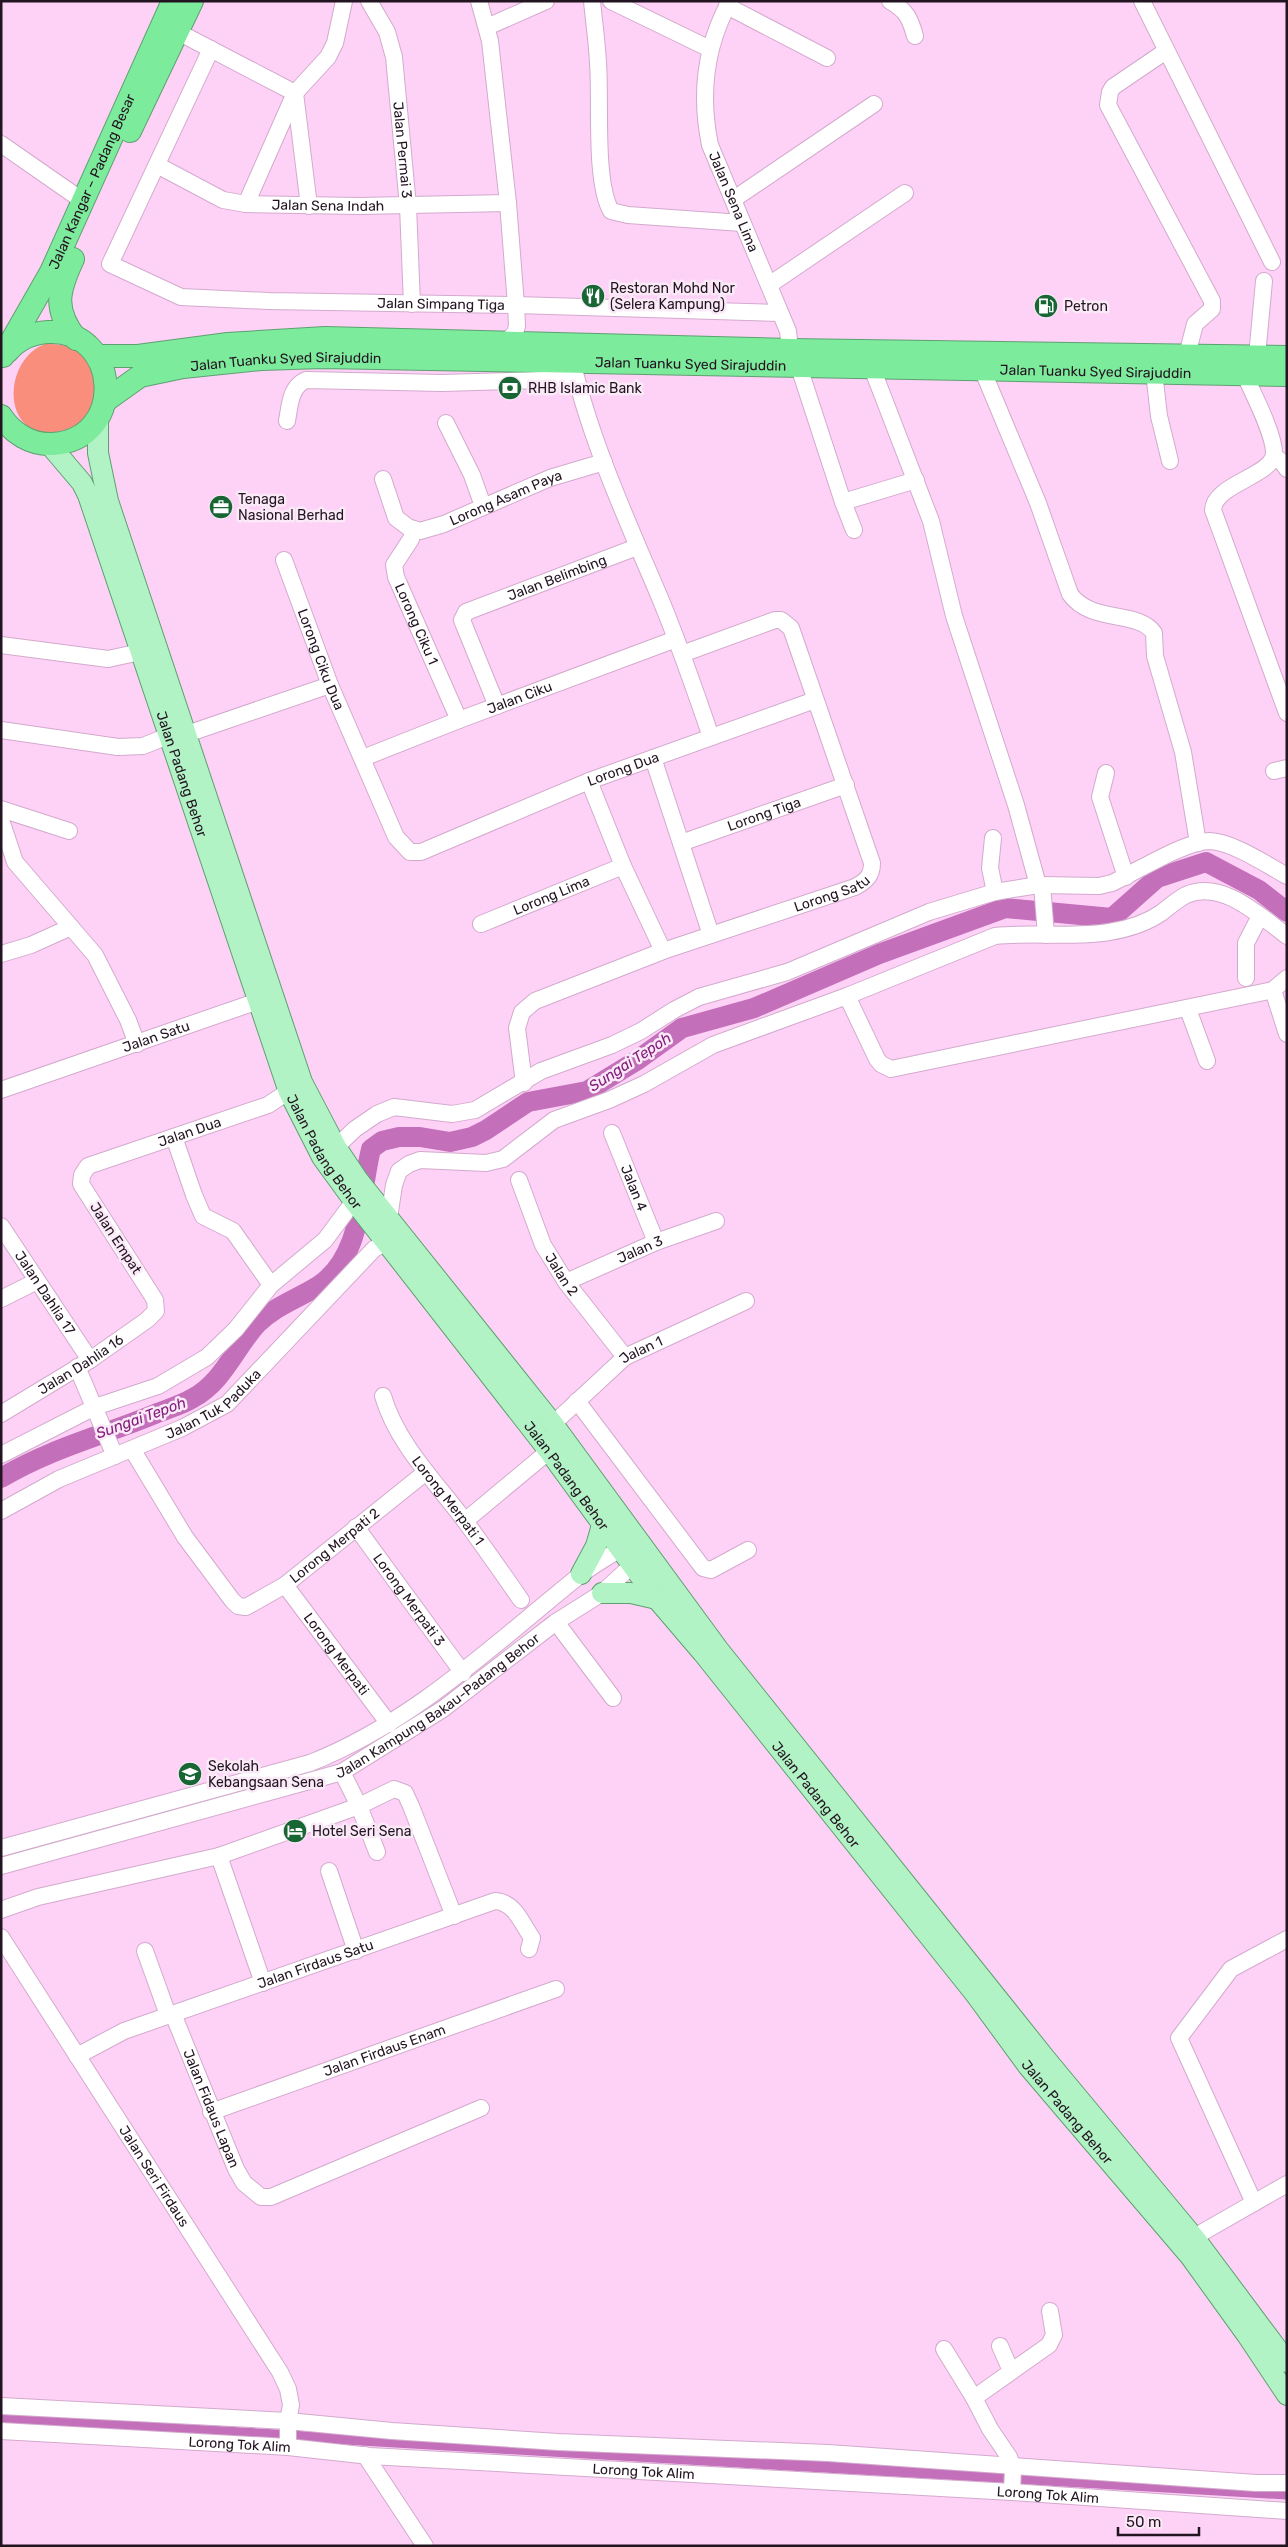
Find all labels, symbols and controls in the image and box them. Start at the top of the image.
street label: Jalan Kangar – Padang Besar [45,91,139,272]
street label: Jalan Permai 3 [389,101,415,199]
street label: Jalan Sena Lima [705,149,762,255]
street label: Jalan Sena Indah [271,196,384,215]
place label: Restoran Mohd Nor (Selera Kampung) [610,280,736,313]
restaurant icon: Restoran Mohd Nor (Selera Kampung) [580,283,606,309]
fuel station icon: Petron [1033,293,1059,319]
street label: Jalan Simpang Tiga [377,295,505,314]
place label: Petron [1064,298,1108,315]
street label: Jalan Tuanku Syed Sirajuddin [189,349,382,375]
street label: Jalan Tuanku Syed Sirajuddin [595,354,786,375]
street label: Jalan Tuanku Syed Sirajuddin [1000,362,1191,382]
bank icon: RHB Islamic Bank [497,375,523,401]
place label: RHB Islamic Bank [528,380,643,397]
street label: Lorong Asam Paya [447,467,564,530]
place label: Tenaga Nasional Berhad [238,491,344,524]
office icon: Tenaga Nasional Berhad [208,494,234,520]
street label: Jalan Belimbing [505,551,609,604]
street label: Lorong Ciku 1 [391,581,442,667]
street label: Lorong Ciku Dua [294,607,348,713]
street label: Jalan Ciku [485,678,555,718]
street label: Jalan Padang Behor [152,709,211,840]
street label: Lorong Dua [585,749,661,790]
street label: Lorong Tiga [725,794,803,835]
street label: Lorong Satu [792,872,874,916]
street label: Lorong Lima [511,873,592,919]
street label: Jalan Satu [120,1017,192,1056]
water label: Sungai Tepoh [585,1029,675,1095]
street label: Jalan Padang Behor [283,1092,366,1213]
street label: Jalan Dua [156,1114,223,1151]
street label: Jalan 4 [617,1162,651,1214]
street label: Jalan Empat [86,1199,145,1278]
street label: Jalan 3 [615,1232,665,1267]
street label: Jalan Dahlia 17 [11,1248,79,1338]
street label: Jalan 2 [541,1250,582,1299]
street label: Jalan Dahlia 16 [35,1331,127,1398]
street label: Jalan 1 [616,1333,665,1367]
street label: Jalan Tuk Paduka [163,1366,265,1443]
water label: Sungai Tepoh [94,1393,188,1443]
street label: Jalan Padang Behor [520,1418,612,1534]
street label: Lorong Merpati 1 [408,1453,488,1549]
street label: Lorong Merpati 2 [286,1505,383,1587]
street label: Lorong Merpati 3 [369,1550,448,1649]
street label: Lorong Merpati [300,1610,372,1699]
street label: Jalan Kampung Bakau-Padang Behor [334,1629,544,1782]
street label: Jalan Padang Behor [768,1738,864,1852]
place label: Sekolah Kebangsaan Sena [208,1758,324,1791]
school or university icon: Sekolah Kebangsaan Sena [177,1761,203,1787]
hotel icon: Hotel Seri Sena [282,1818,308,1844]
place label: Hotel Seri Sena [312,1823,412,1840]
street label: Jalan Firdaus Satu [255,1936,376,1993]
street label: Jalan Firdaus Enam [321,2021,448,2080]
street label: Jalan Fidaus Lapan [179,2047,243,2170]
street label: Jalan Padang Behor [1018,2057,1116,2168]
street label: Jalan Seri Firdaus [115,2123,193,2230]
street label: Lorong Tok Alim [188,2433,291,2456]
street label: Lorong Tok Alim [592,2460,695,2483]
street label: Lorong Tok Alim [996,2483,1100,2507]
scale bar [1118,2504,1199,2536]
text: 50 m [1126,2513,1161,2531]

